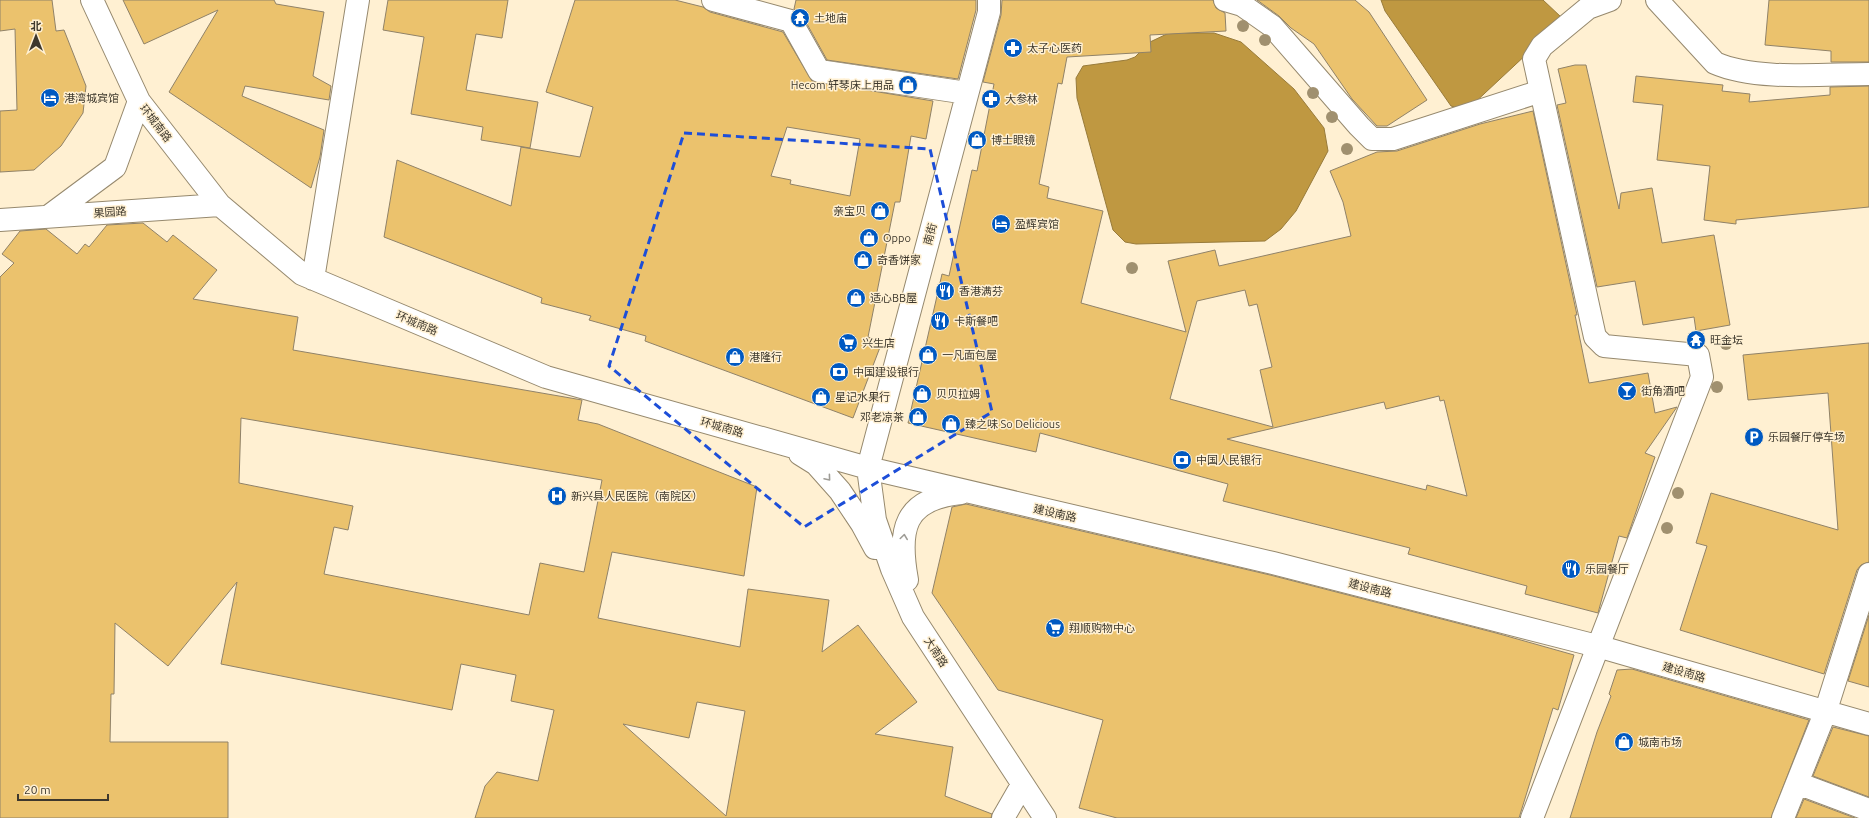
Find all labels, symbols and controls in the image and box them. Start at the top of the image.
temple icon: 土地庙 [789,7,811,29]
place label: 土地庙 [814,12,847,24]
north arrow [16,16,56,56]
text: 北 [31,20,42,32]
pharmacy icon: 太子心医药 [1002,37,1024,59]
place label: 太子心医药 [1027,42,1082,54]
shop icon: Hecom 轩琴床上用品 [897,74,919,96]
place label: Hecom 轩琴床上用品 [791,79,894,91]
hotel icon: 港湾城宾馆 [39,87,61,109]
pharmacy icon: 大参林 [980,88,1002,110]
place label: 港湾城宾馆 [64,92,119,104]
place label: 大参林 [1005,93,1038,105]
street label: 环城南路 [138,102,174,144]
shop icon: 博士眼镜 [966,129,988,151]
place label: 博士眼镜 [991,134,1035,146]
shop icon: 亲宝贝 [869,200,891,222]
street label: 果园路 [93,205,127,219]
place label: 亲宝贝 [833,205,866,217]
hotel icon: 盈辉宾馆 [990,213,1012,235]
place label: 盈辉宾馆 [1015,218,1059,230]
street label: 南街 [921,222,939,246]
shop icon: Oppo [858,227,880,249]
place label: Oppo [883,232,911,244]
shop icon: 奇香饼家 [852,249,874,271]
place label: 奇香饼家 [877,254,921,266]
restaurant icon: 香港满芬 [934,280,956,302]
place label: 香港满芬 [959,285,1003,297]
shop icon: 适心BB屋 [845,287,867,309]
place label: 适心BB屋 [870,292,917,304]
street label: 环城南路 [394,309,440,337]
restaurant icon: 卡斯餐吧 [929,310,951,332]
place label: 卡斯餐吧 [954,315,998,327]
temple icon: 旺金坛 [1685,329,1707,351]
supermarket icon: 兴生店 [837,332,859,354]
place label: 旺金坛 [1710,334,1743,346]
place label: 兴生店 [862,337,895,349]
shop icon: 一凡面包屋 [917,344,939,366]
shop icon: 港隆行 [724,346,746,368]
place label: 一凡面包屋 [942,349,997,361]
place label: 港隆行 [749,351,782,363]
bank icon: 中国建设银行 [828,361,850,383]
place label: 中国建设银行 [853,366,919,378]
bar icon: 街角酒吧 [1616,380,1638,402]
shop icon: 贝贝拉姆 [911,383,933,405]
place label: 街角酒吧 [1641,385,1685,397]
shop icon: 星记水果行 [810,386,832,408]
place label: 贝贝拉姆 [936,388,980,400]
place label: 星记水果行 [835,391,890,403]
shop icon: 邓老凉茶 [907,406,929,428]
place label: 邓老凉茶 [860,411,904,423]
shop icon: 臻之味 So Delicious [940,413,962,435]
street label: 环城南路 [699,415,745,439]
place label: 臻之味 So Delicious [965,418,1060,430]
parking icon: 乐园餐厅停车场 [1743,426,1765,448]
place label: 乐园餐厅停车场 [1768,431,1845,443]
bank icon: 中国人民银行 [1171,449,1193,471]
place label: 中国人民银行 [1196,454,1262,466]
one-way arrow [824,473,831,480]
hospital icon: 新兴县人民医院（南院区） [546,485,568,507]
place label: 新兴县人民医院（南院区） [571,490,703,502]
street label: 建设南路 [1032,502,1078,524]
one-way arrow [899,534,908,540]
restaurant icon: 乐园餐厅 [1560,558,1582,580]
place label: 乐园餐厅 [1585,563,1629,575]
street label: 建设南路 [1347,577,1393,599]
supermarket icon: 翔顺购物中心 [1044,617,1066,639]
place label: 翔顺购物中心 [1069,622,1135,634]
street label: 大南路 [922,635,950,669]
street label: 建设南路 [1661,660,1707,684]
shop icon: 城南市场 [1613,731,1635,753]
place label: 城南市场 [1638,736,1682,748]
scale bar [18,776,108,802]
text: 20 m [24,783,51,796]

